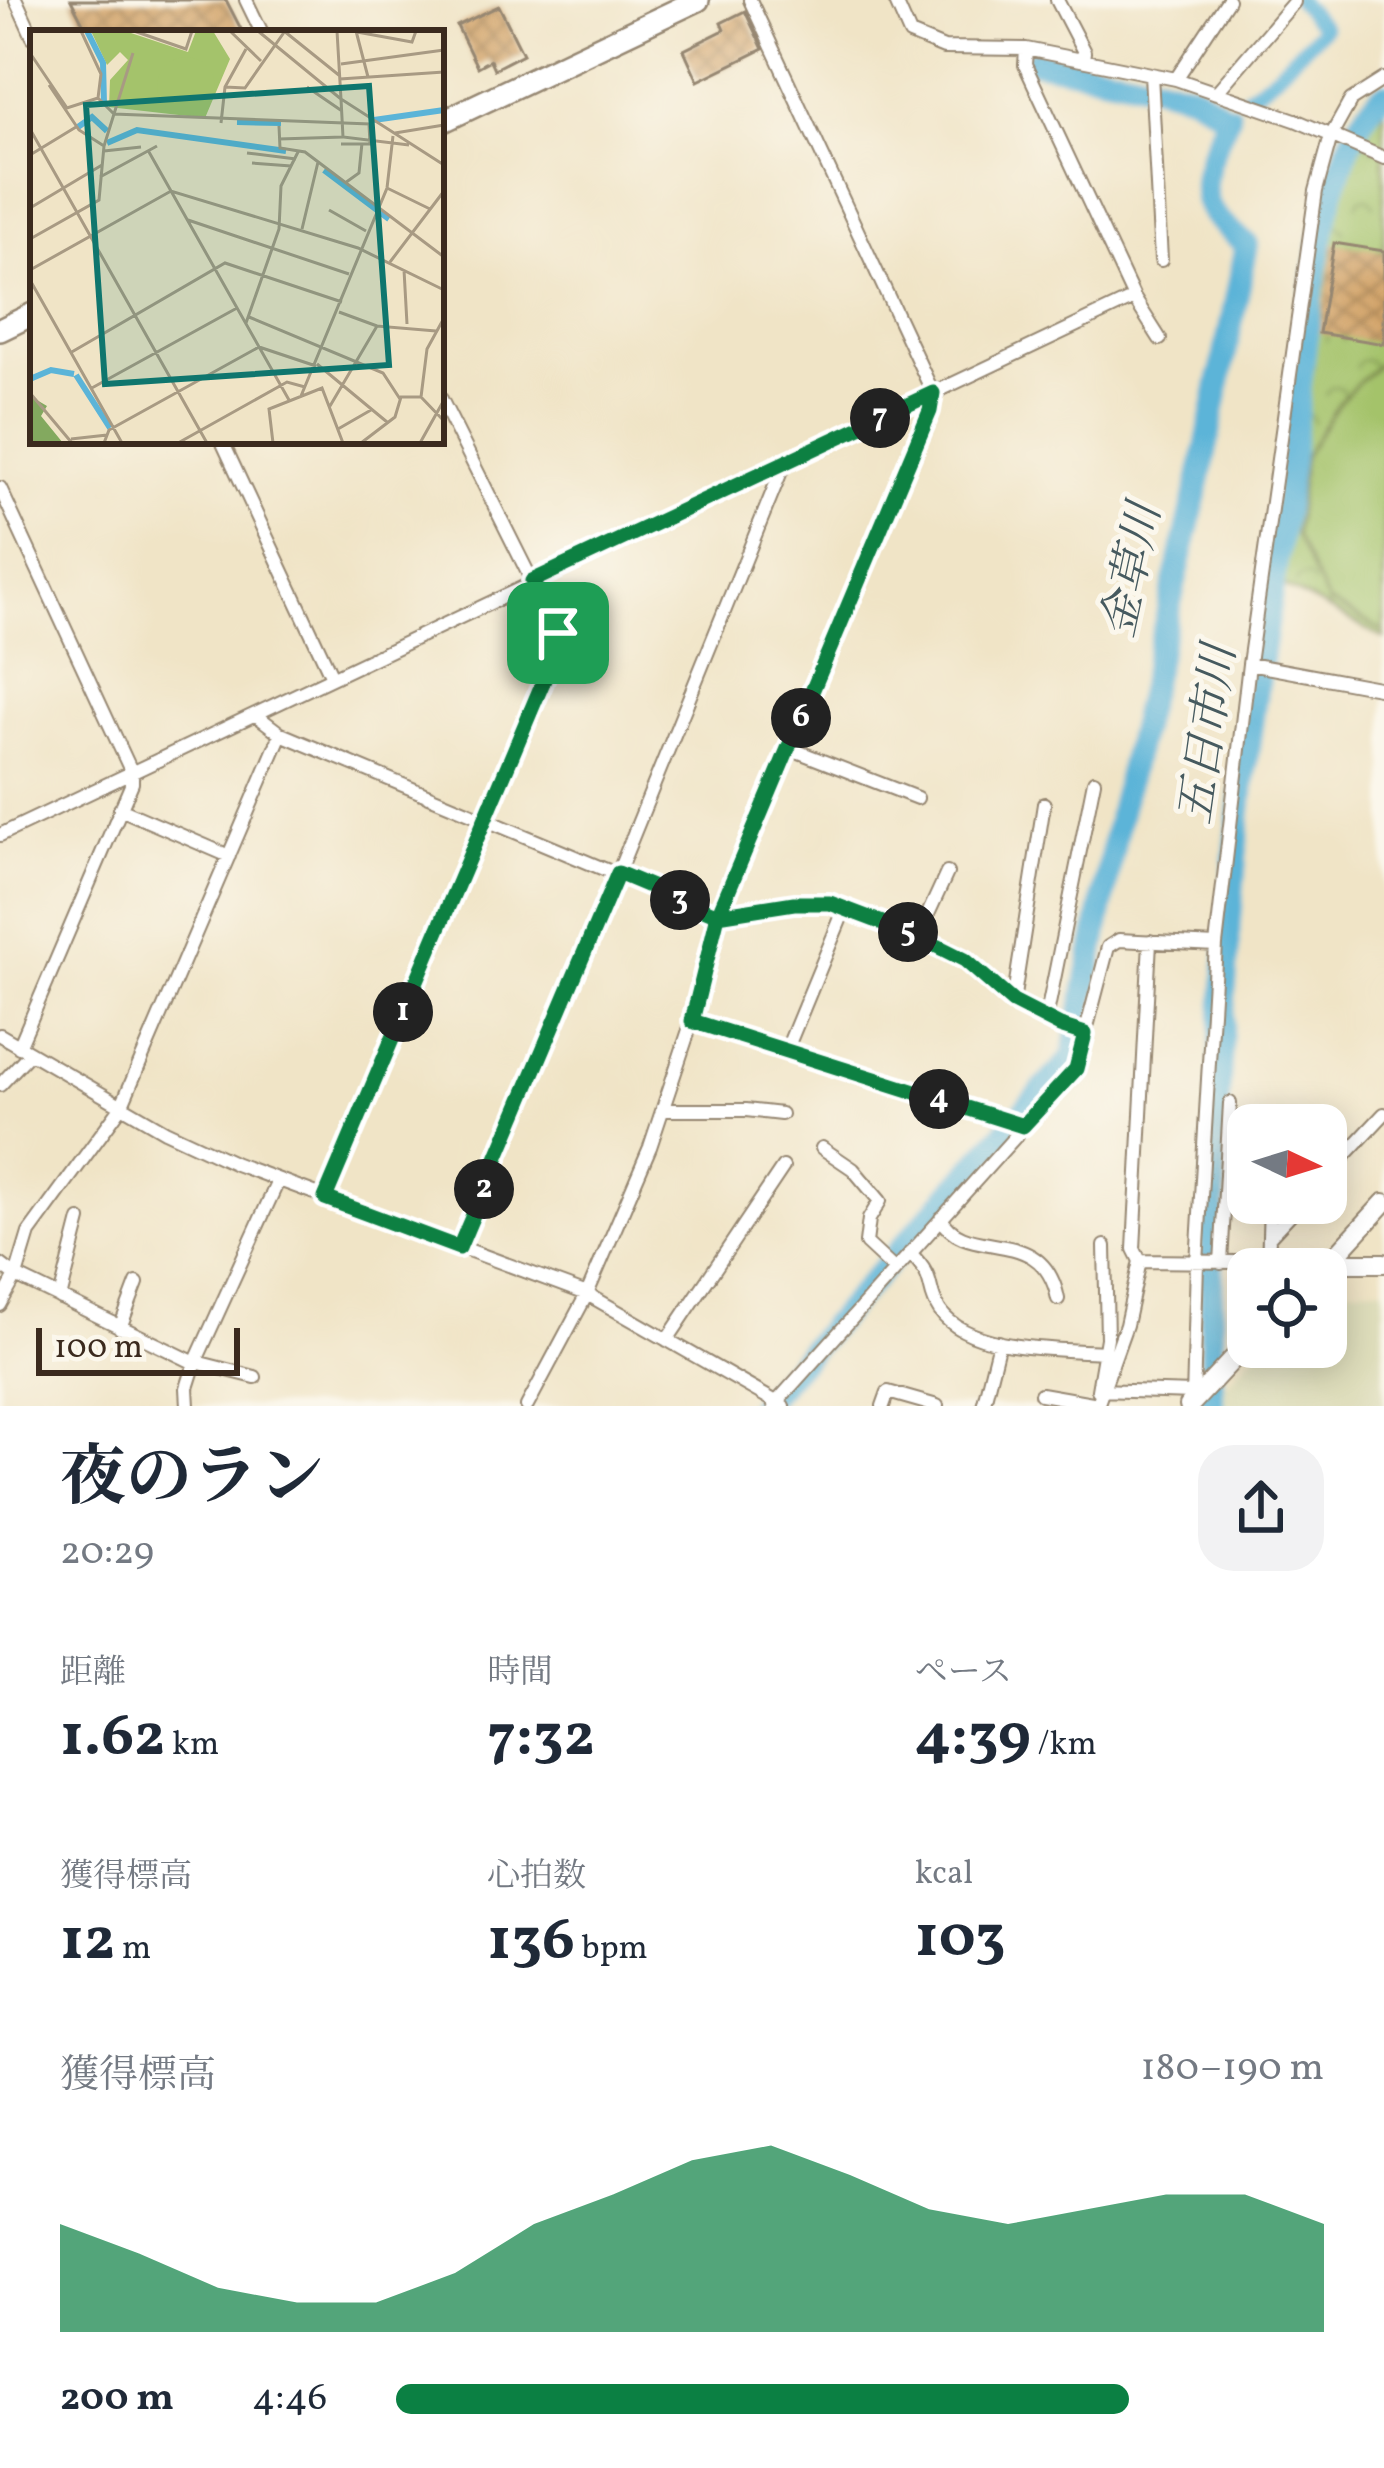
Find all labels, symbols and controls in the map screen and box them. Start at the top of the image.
inset map [30,30,444,444]
pin: 7 [850,388,910,448]
text: 7 [872,395,888,441]
water label: 金草川 [1089,494,1180,644]
pin [507,582,609,684]
icon: arrive [525,600,591,666]
water label: 五日市川 [1166,637,1254,829]
pin: 6 [771,688,831,748]
text: 6 [792,695,810,741]
pin: 3 [650,870,710,930]
text: 3 [672,877,688,923]
pin: 5 [878,902,938,962]
text: 5 [900,909,916,955]
pin: 1 [373,982,433,1042]
text: 1 [396,989,410,1035]
pin: 4 [909,1069,969,1129]
text: 4 [929,1076,949,1122]
north arrow [1227,1104,1347,1224]
map controls [1227,1104,1347,1368]
pin: 2 [454,1159,514,1219]
text: 2 [475,1166,493,1212]
button: locate [1227,1248,1347,1368]
scale bar [36,1322,240,1375]
text: 100 m [54,1326,143,1372]
text: 夜のラン [60,1435,324,1527]
button: share [1198,1445,1324,1571]
text: 20:29 [60,1526,154,1580]
text: 距離 [60,1651,126,1697]
text: 時間 [487,1651,553,1697]
text: ペース [915,1651,1012,1697]
text: 1.62 [60,1697,165,1780]
text: 7:32 [487,1697,595,1780]
text: 4:39 [915,1697,1031,1780]
text: km [165,1723,219,1769]
text: /km [1031,1723,1097,1769]
text: kcal [915,1852,973,1898]
text: 獲得標高 [60,1855,192,1901]
text: 心拍数 [487,1855,586,1901]
text: 103 [915,1898,1006,1981]
text: 12 [60,1901,115,1984]
text: 136 [487,1901,575,1984]
text: m [115,1927,151,1973]
text: bpm [575,1927,648,1973]
text: 180–190 m [1140,2042,1324,2096]
text: 獲得標高 [60,2050,216,2104]
text: 200 m [60,2372,174,2426]
text: 4:46 [252,2372,327,2426]

